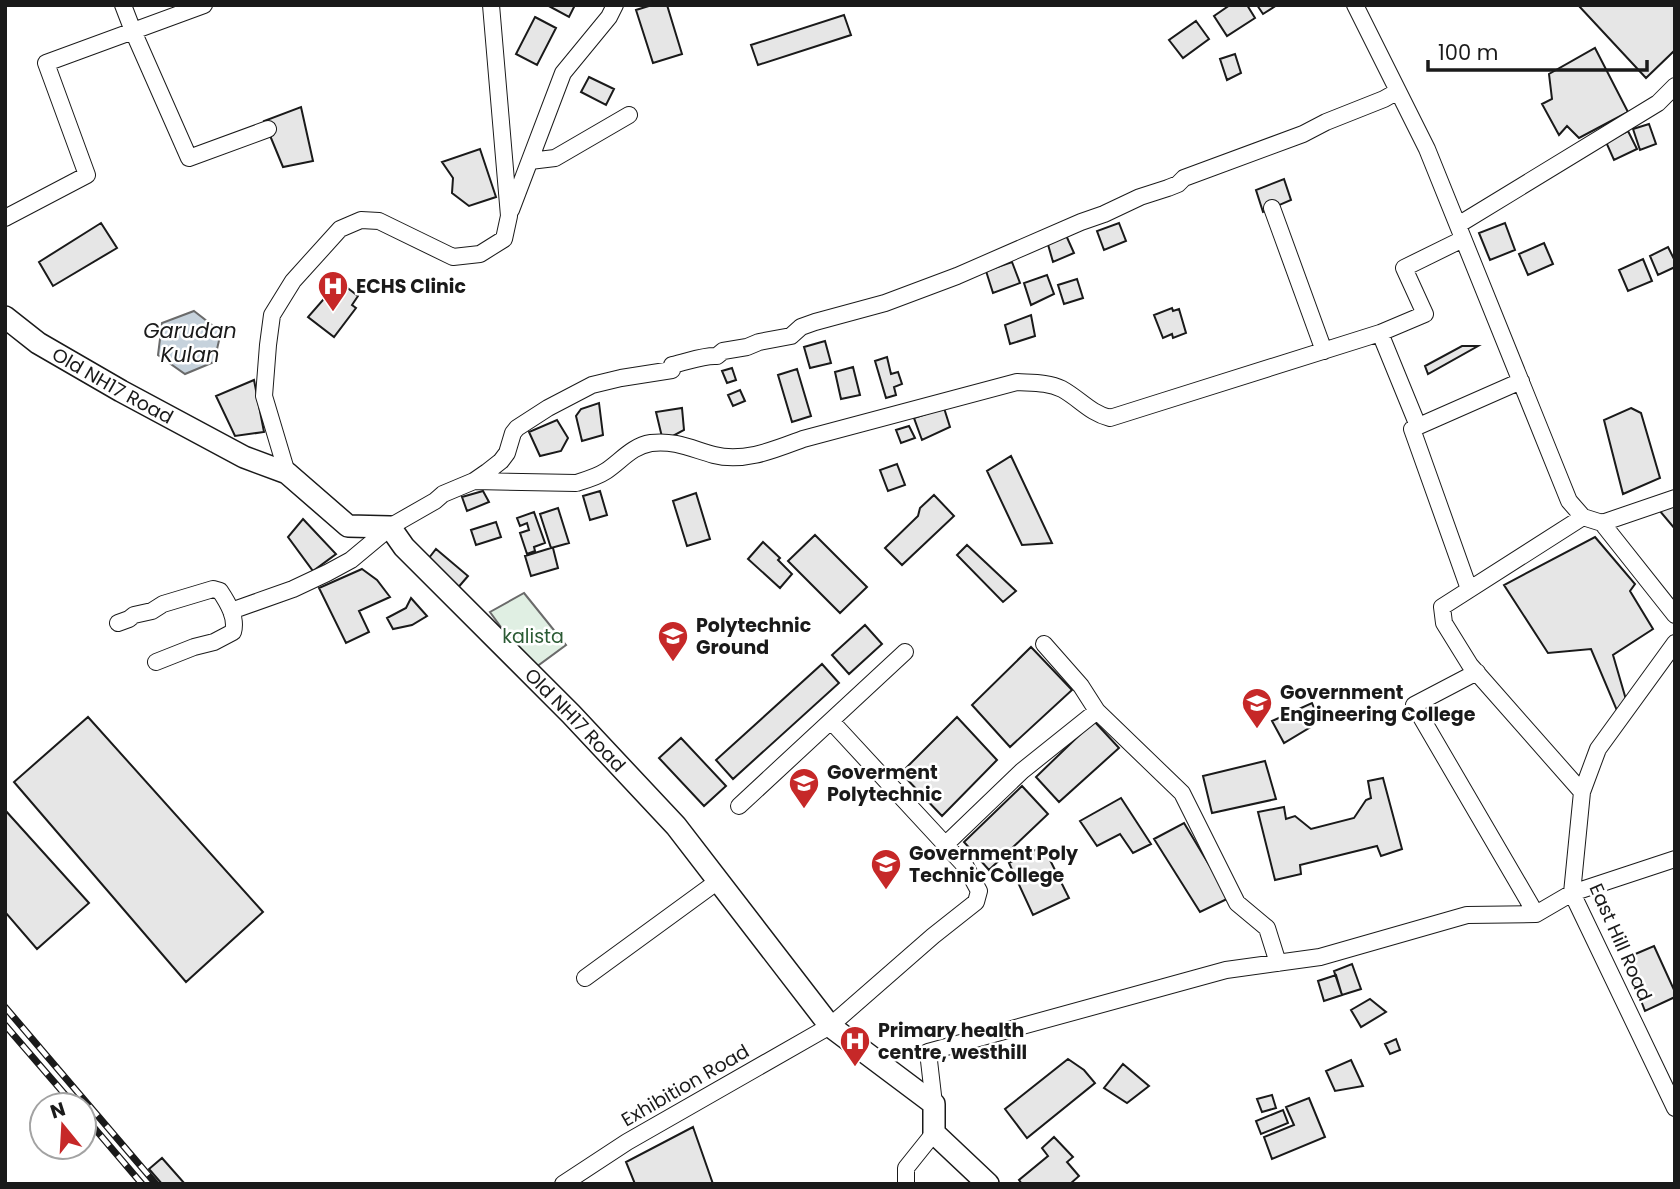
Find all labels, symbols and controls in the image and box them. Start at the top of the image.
scale bar [1428,28,1647,72]
text: 100 m [1438,38,1498,67]
hospital icon: ECHS Clinic [316,269,350,313]
place label: ECHS Clinic [356,273,466,300]
water label: Garudan Kulan [143,316,237,369]
street label: Old NH17 Road [47,341,178,431]
place label: Polytechnic Ground [696,612,811,661]
school or university icon: Polytechnic Ground [656,619,690,663]
park label: kalista [502,623,564,650]
street label: Old NH17 Road [518,662,632,778]
place label: Government Engineering College [1280,679,1476,728]
school or university icon: Government Engineering College [1240,686,1274,730]
place label: Goverment Polytechnic [827,759,942,808]
school or university icon: Goverment Polytechnic [787,766,821,810]
place label: Government Poly Technic College [909,840,1079,889]
school or university icon: Government Poly Technic College [869,847,903,891]
street label: East Hill Road [1583,879,1659,1005]
place label: Primary health centre, westhill [878,1017,1027,1066]
hospital icon: Primary health centre, westhill [838,1024,872,1068]
street label: Exhibition Road [616,1038,754,1133]
north arrow [28,1091,98,1161]
text: N [47,1095,69,1125]

